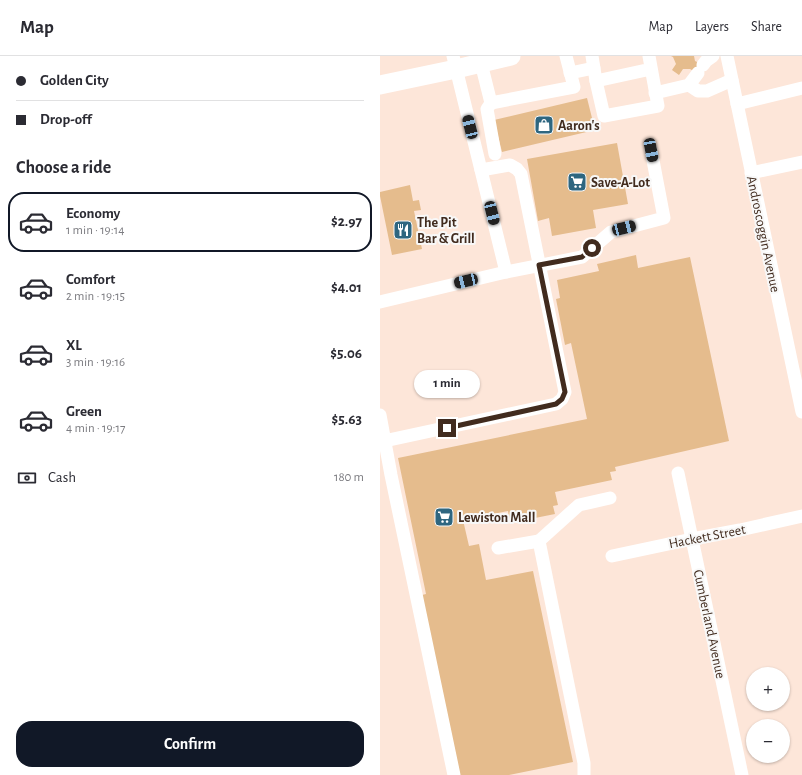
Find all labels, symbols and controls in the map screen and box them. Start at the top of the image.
text: Map [20,18,54,37]
text: Map [648,20,673,34]
text: Layers [695,20,729,34]
text: Share [751,20,782,34]
text: Golden City [40,73,109,88]
text: Drop-off [40,112,92,127]
car [461,114,479,140]
shop icon: Aaron's [533,114,555,136]
place label: Aaron's [558,119,600,133]
car [643,137,659,163]
text: Choose a ride [16,159,111,177]
supermarket icon: Save-A-Lot [566,171,588,193]
street label: Androscoggin Avenue [744,175,782,294]
place label: Save-A-Lot [591,176,650,190]
car [483,200,501,226]
icon: car [18,204,54,240]
text: Economy [66,206,120,221]
text: $2.97 [331,214,362,229]
place label: The Pit Bar & Grill [417,216,475,246]
restaurant icon: The Pit Bar & Grill [392,219,414,241]
car [611,219,637,237]
text: 1 min · 19:14 [66,224,124,237]
route start [583,239,601,257]
icon: car [18,270,54,306]
text: Comfort [66,272,115,287]
car [453,272,479,290]
text: $4.01 [331,280,362,295]
text: 2 min · 19:15 [66,290,125,303]
icon: car [18,336,54,372]
text: XL [66,338,82,353]
text: $5.06 [330,346,362,361]
text: 3 min · 19:16 [66,356,125,369]
callout: 1 min [414,370,480,398]
text: 1 min [433,377,461,390]
icon: car [18,402,54,438]
text: Green [66,404,102,419]
text: $5.63 [332,412,362,427]
route end [438,419,456,437]
text: 4 min · 19:17 [66,422,125,435]
icon: cash [16,467,38,489]
text: Cash [48,470,76,485]
text: 180 m [334,471,364,484]
supermarket icon: Lewiston Mall [433,506,455,528]
place label: Lewiston Mall [458,511,535,525]
street label: Hackett Street [668,523,747,551]
street label: Cumberland Avenue [691,569,727,680]
map controls [746,667,790,763]
button: + [746,667,790,711]
button: − [746,719,790,763]
button: Confirm [16,721,364,767]

